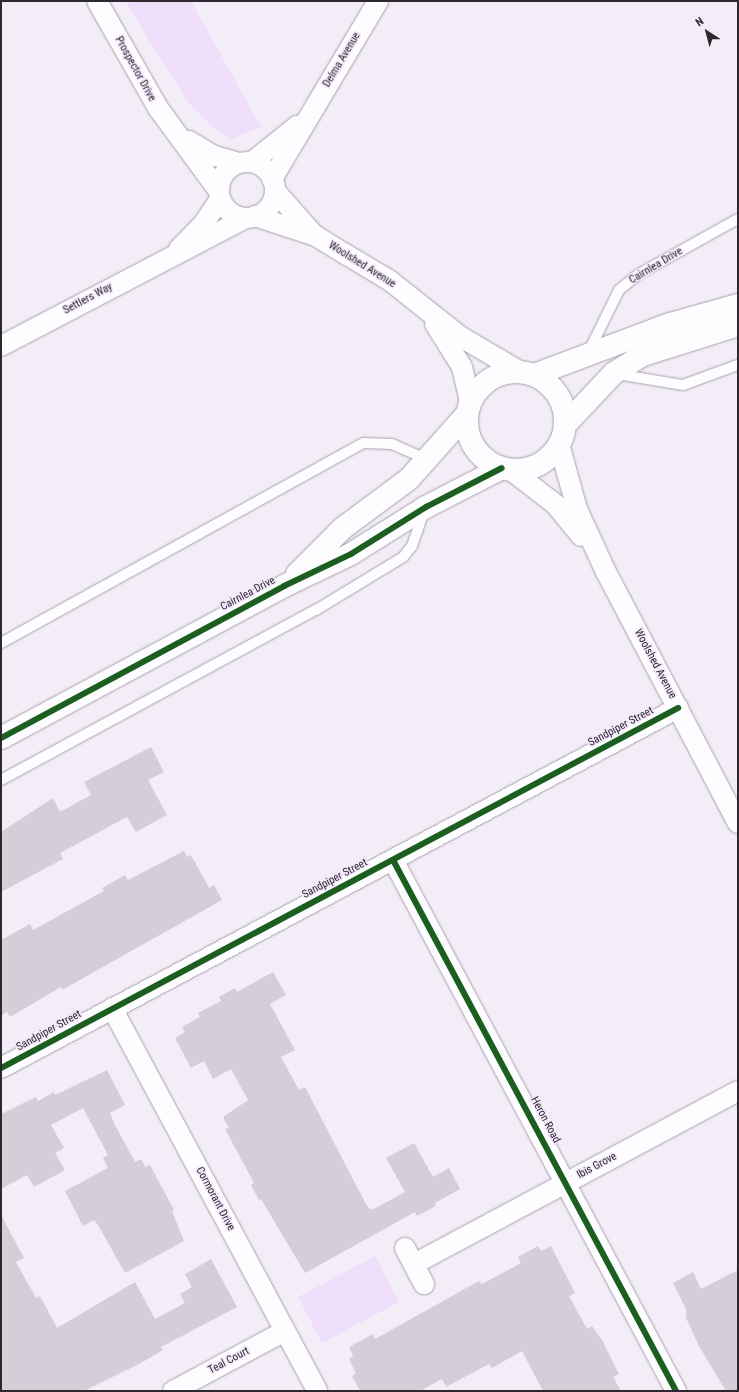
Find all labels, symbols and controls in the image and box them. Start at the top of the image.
north arrow [687,12,727,52]
text: N [693,15,706,29]
street label: Delma Avenue [320,30,364,90]
street label: Prospector Drive [112,34,158,104]
street label: Woolshed Avenue [326,239,398,291]
street label: Cairnlea Drive [627,245,685,287]
street label: Settlers Way [61,281,115,317]
street label: Cairnlea Drive [218,574,278,614]
street label: Woolshed Avenue [631,627,679,701]
street label: Sandpiper Street [586,704,656,750]
street label: Sandpiper Street [300,856,370,902]
street label: Sandpiper Street [14,1008,84,1054]
street label: Heron Road [527,1095,563,1145]
street label: Ibis Grove [575,1150,619,1182]
street label: Cormorant Drive [193,1165,237,1233]
street label: Teal Court [206,1345,252,1377]

